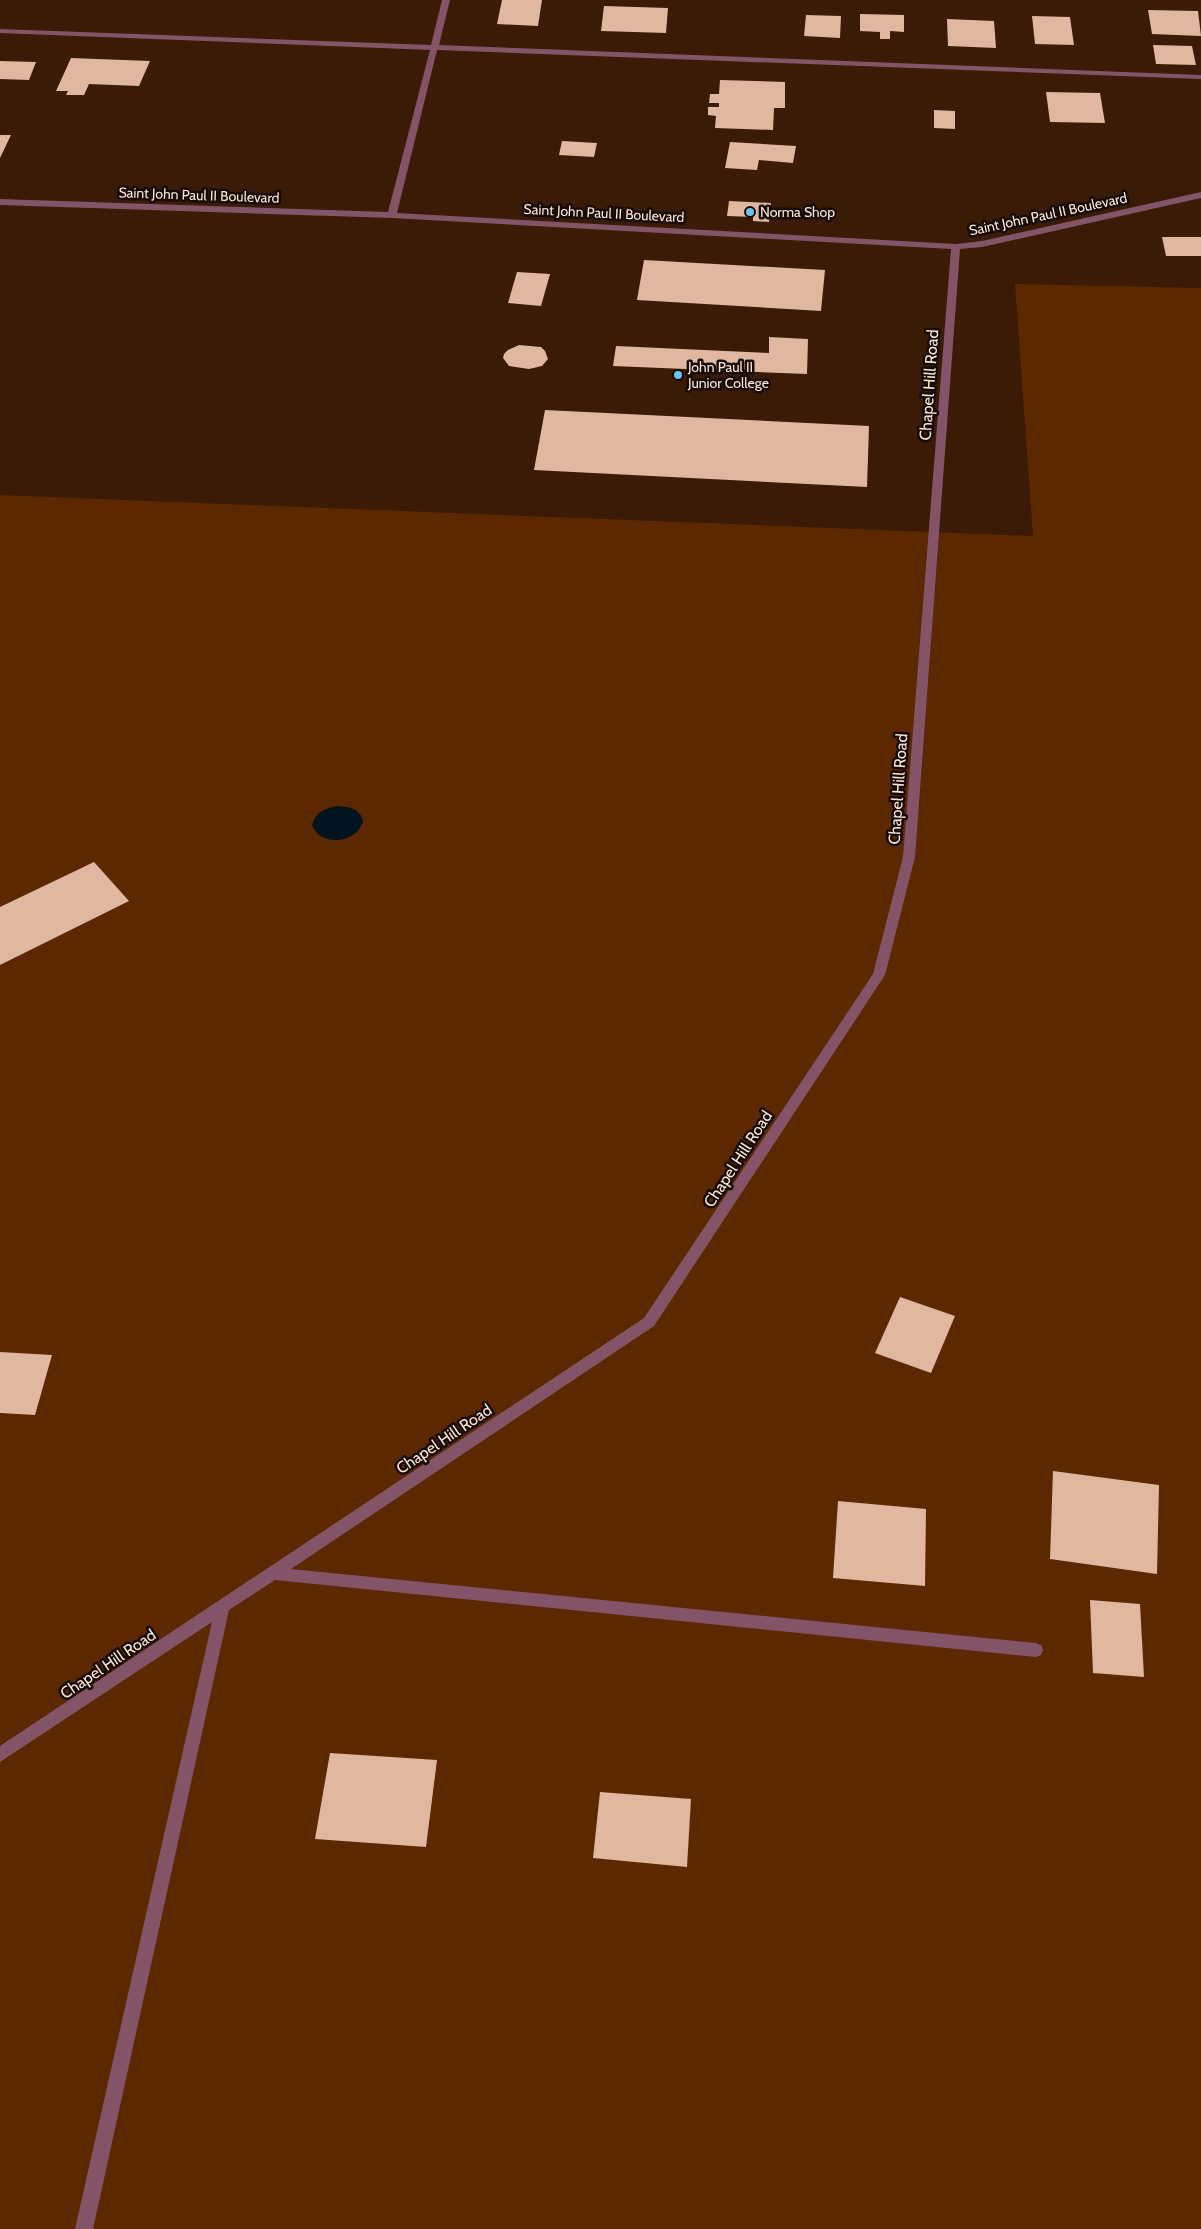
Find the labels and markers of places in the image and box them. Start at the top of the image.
place label: Norma Shop [760,203,835,221]
marker: Norma Shop [744,206,756,218]
place label: John Paul II Junior College [687,358,769,392]
marker: John Paul II Junior College [672,369,684,381]

